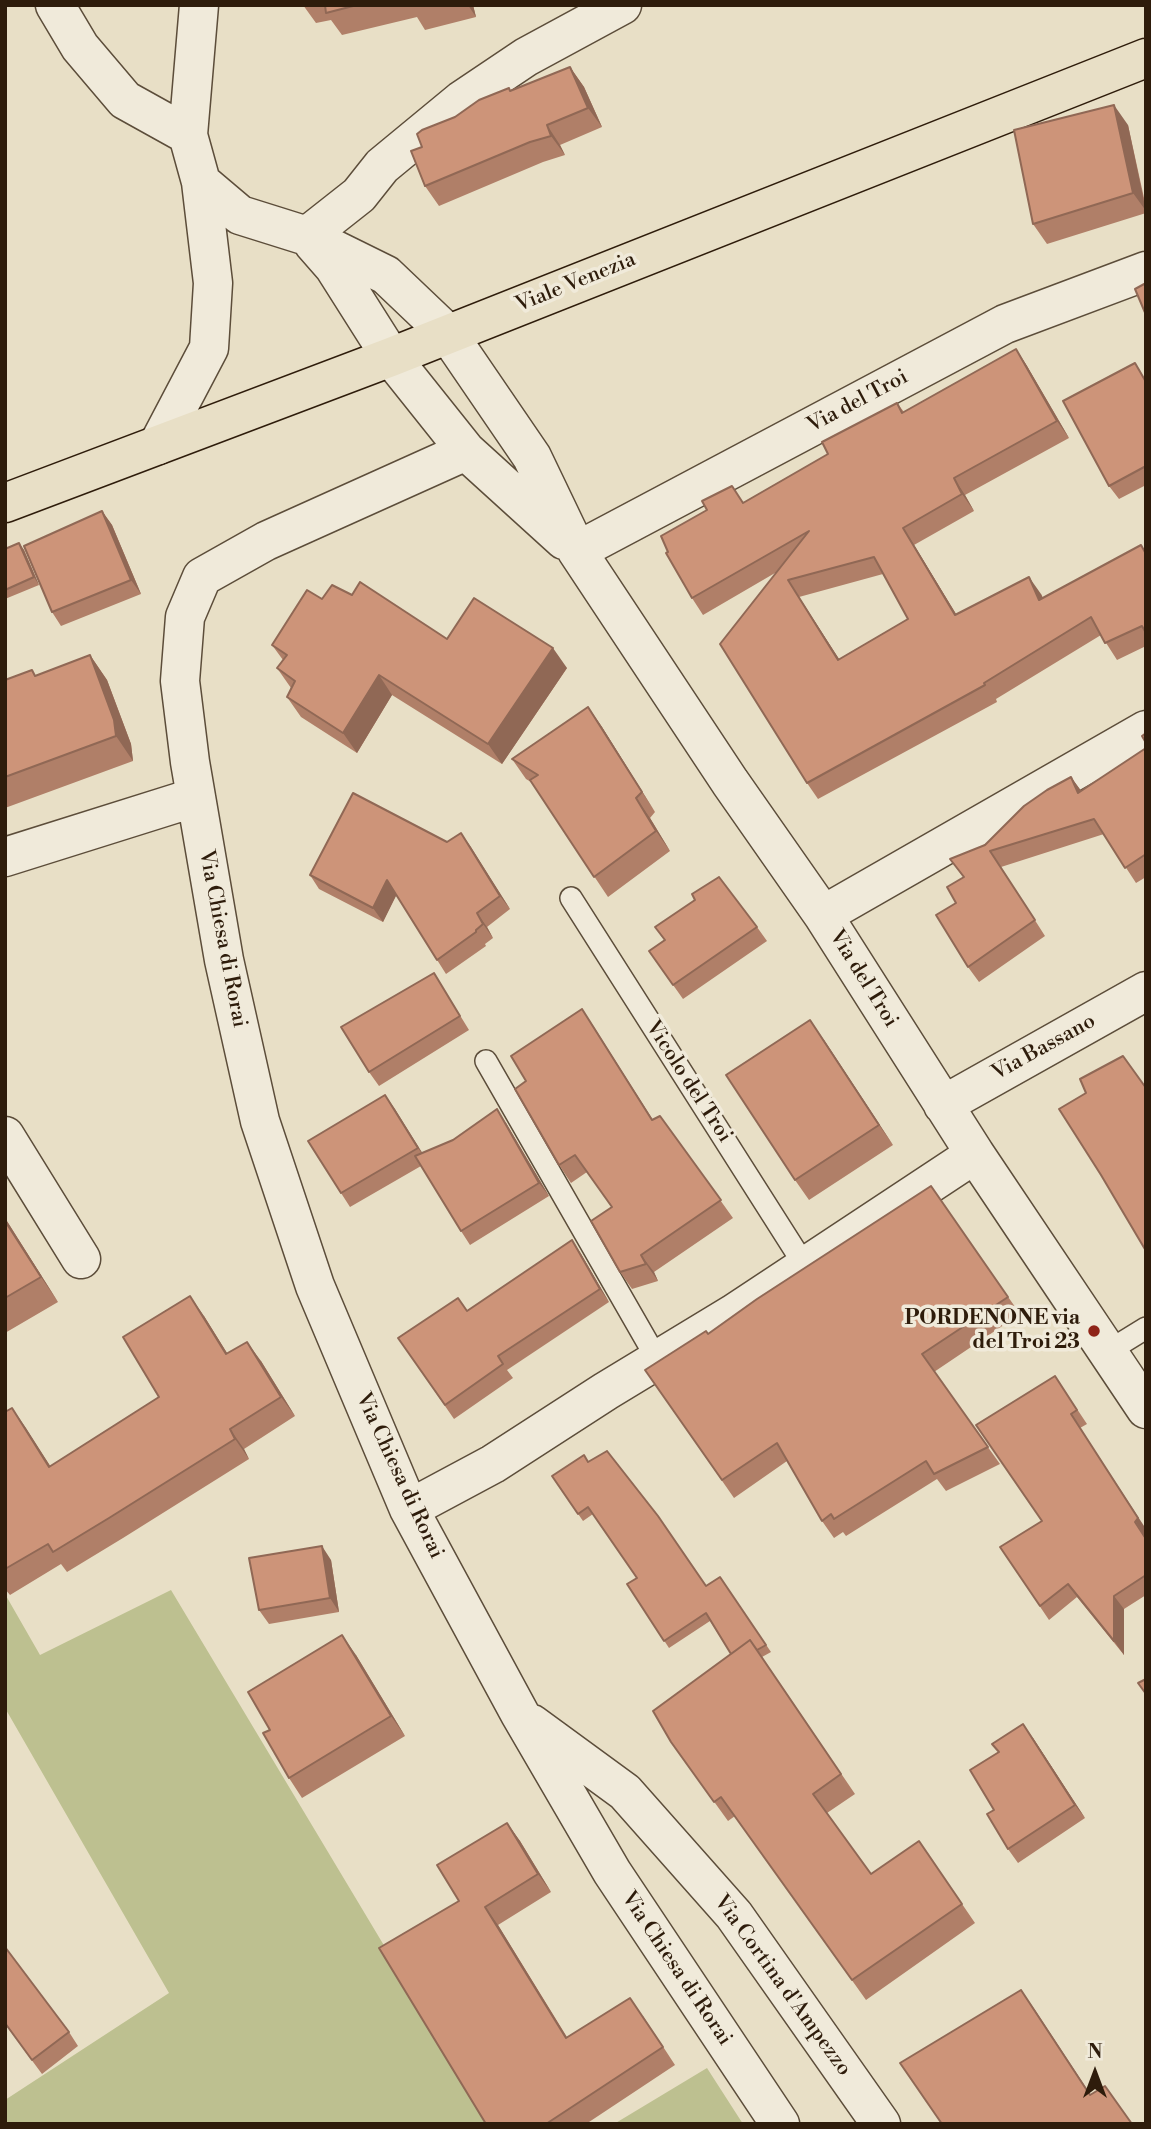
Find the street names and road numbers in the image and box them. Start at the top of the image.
street label: Viale Venezia [512,248,640,318]
street label: Via del Troi [803,365,913,439]
street label: Via Chiesa di Rorai [192,848,252,1030]
street label: Via del Troi [823,926,903,1032]
street label: Via Bassano [988,1009,1100,1087]
street label: Vicolo del Troi [639,1016,737,1148]
street label: Via Chiesa di Rorai [350,1389,448,1563]
street label: Via Chiesa di Rorai [615,1887,737,2051]
street label: Via Cortina d'Ampezzo [708,1891,856,2081]

